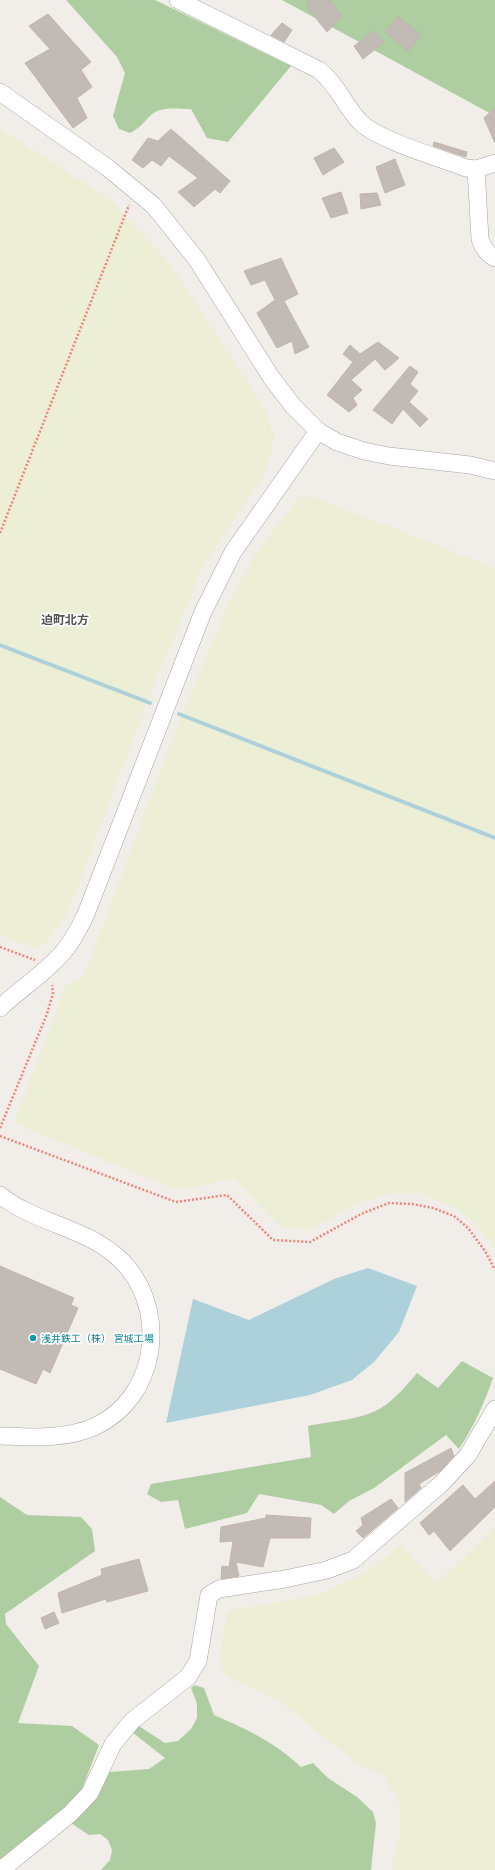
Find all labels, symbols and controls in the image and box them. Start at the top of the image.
district label: 迫町北方 [41,613,89,627]
marker: 浅井鉄工（株） 宮城工場 [28,1333,38,1343]
place label: 浅井鉄工（株） 宮城工場 [41,1333,154,1344]

